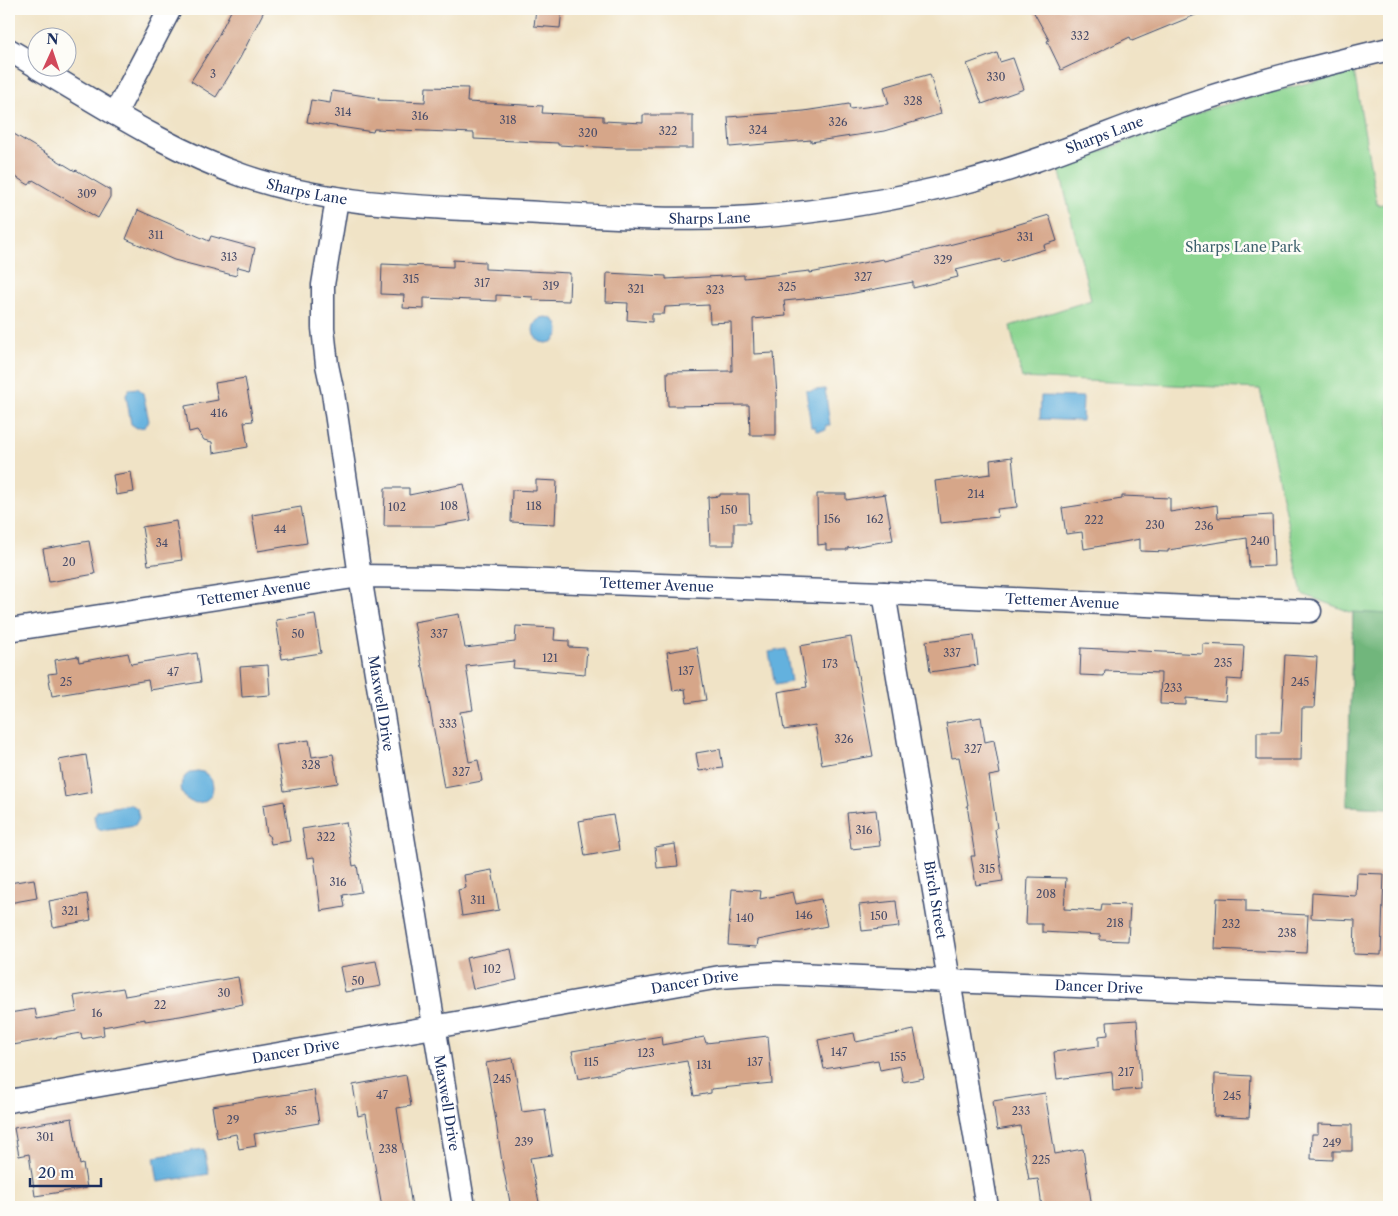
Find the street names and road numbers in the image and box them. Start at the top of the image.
street label: Sharps Lane [1063,112,1146,158]
street label: Sharps Lane [265,174,349,208]
street label: Sharps Lane [668,208,751,228]
street label: Tettemer Avenue [599,574,714,596]
street label: Tettemer Avenue [196,575,312,610]
street label: Tettemer Avenue [1005,590,1120,613]
street label: Maxwell Drive [364,654,398,753]
street label: Birch Street [920,859,951,940]
street label: Dancer Drive [650,967,739,998]
street label: Dancer Drive [1054,976,1144,998]
street label: Dancer Drive [251,1035,341,1067]
street label: Maxwell Drive [430,1054,464,1152]

